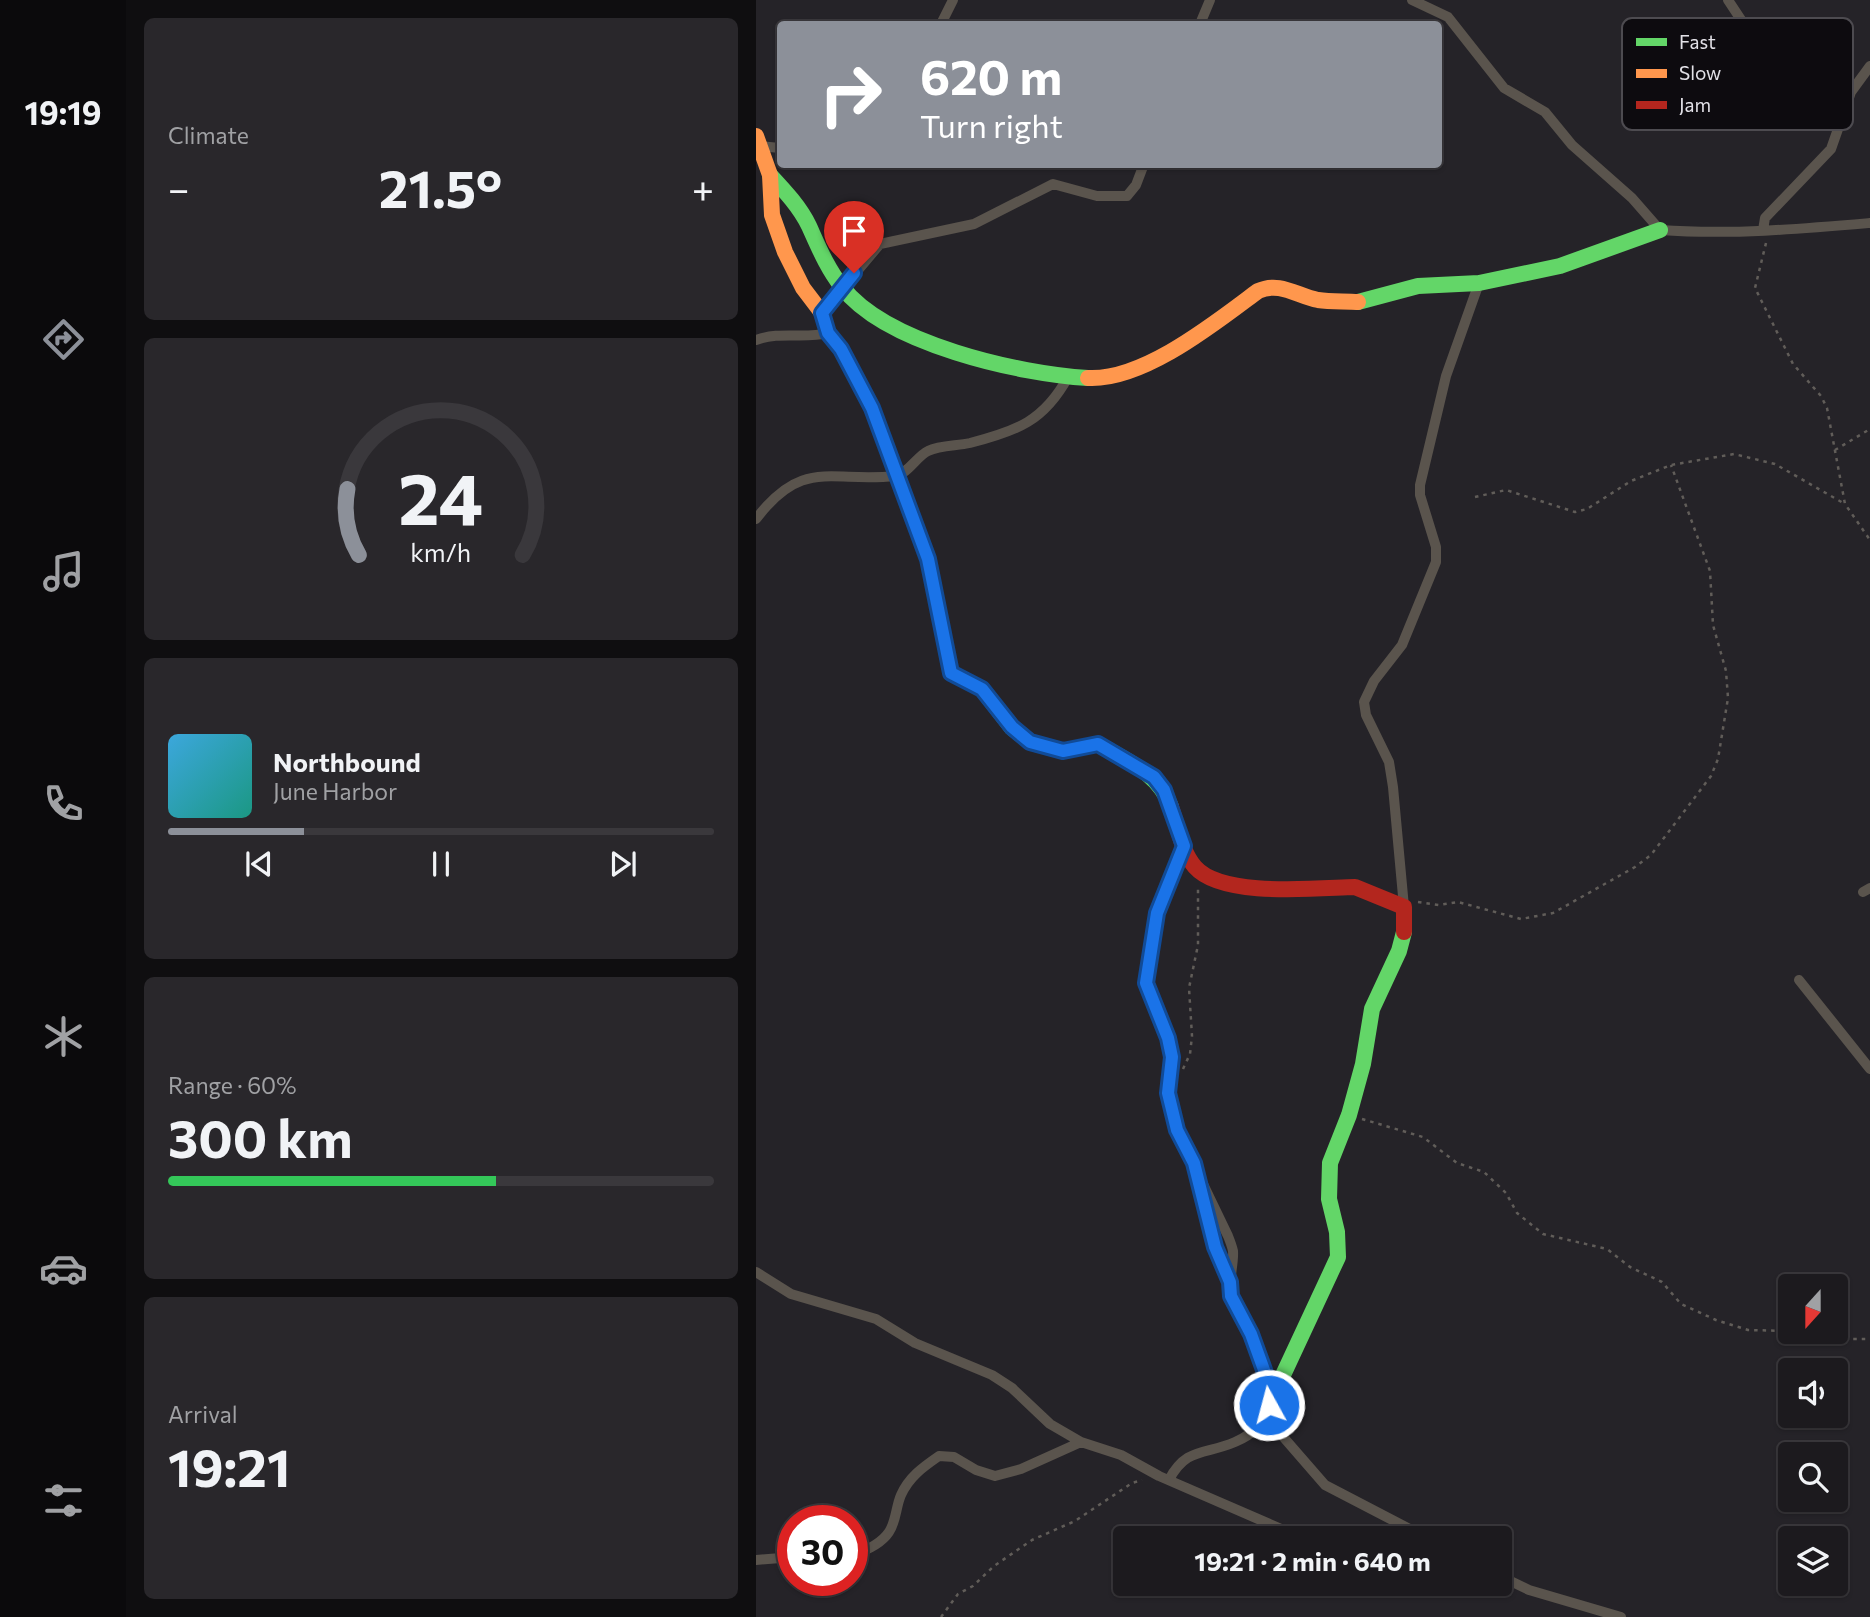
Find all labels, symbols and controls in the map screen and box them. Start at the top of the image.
legend [1622,18,1853,130]
text: Fast [1679,30,1716,53]
text: 620 m [920,45,1062,105]
icon: right [805,49,896,140]
text: Slow [1679,61,1721,84]
text: 19:19 [25,92,101,132]
text: Jam [1679,93,1711,116]
text: Turn right [920,105,1063,145]
text: Climate [168,121,249,149]
text: 21.5° [379,155,502,219]
text: − [168,164,190,211]
text: + [692,164,714,211]
pin [824,201,884,273]
icon: arrive [835,212,873,250]
icon: directions [39,315,88,364]
text: 24 [398,451,484,540]
text: km/h [411,536,471,566]
icon: music [39,547,88,596]
text: Northbound [273,746,421,777]
text: June Harbor [273,777,397,805]
icon: phone [39,779,88,828]
icon: previous [240,845,278,883]
icon: pause [422,845,460,883]
icon: next [604,845,642,883]
icon: climate [39,1012,88,1061]
text: Range · 60% [168,1071,296,1099]
text: 300 km [168,1105,353,1169]
icon: car [39,1244,88,1293]
north arrow [1778,1274,1848,1344]
map controls [1778,1274,1848,1596]
button: sound [1778,1358,1848,1428]
position arrow [1232,1368,1306,1442]
text: Arrival [168,1400,238,1428]
text: 19:21 [168,1434,291,1498]
button: search [1778,1442,1848,1512]
icon: filters [39,1476,88,1525]
speed limit sign: 30 [777,1505,868,1596]
button: layers [1778,1526,1848,1596]
text: 19:21 · 2 min · 640 m [1194,1545,1431,1576]

